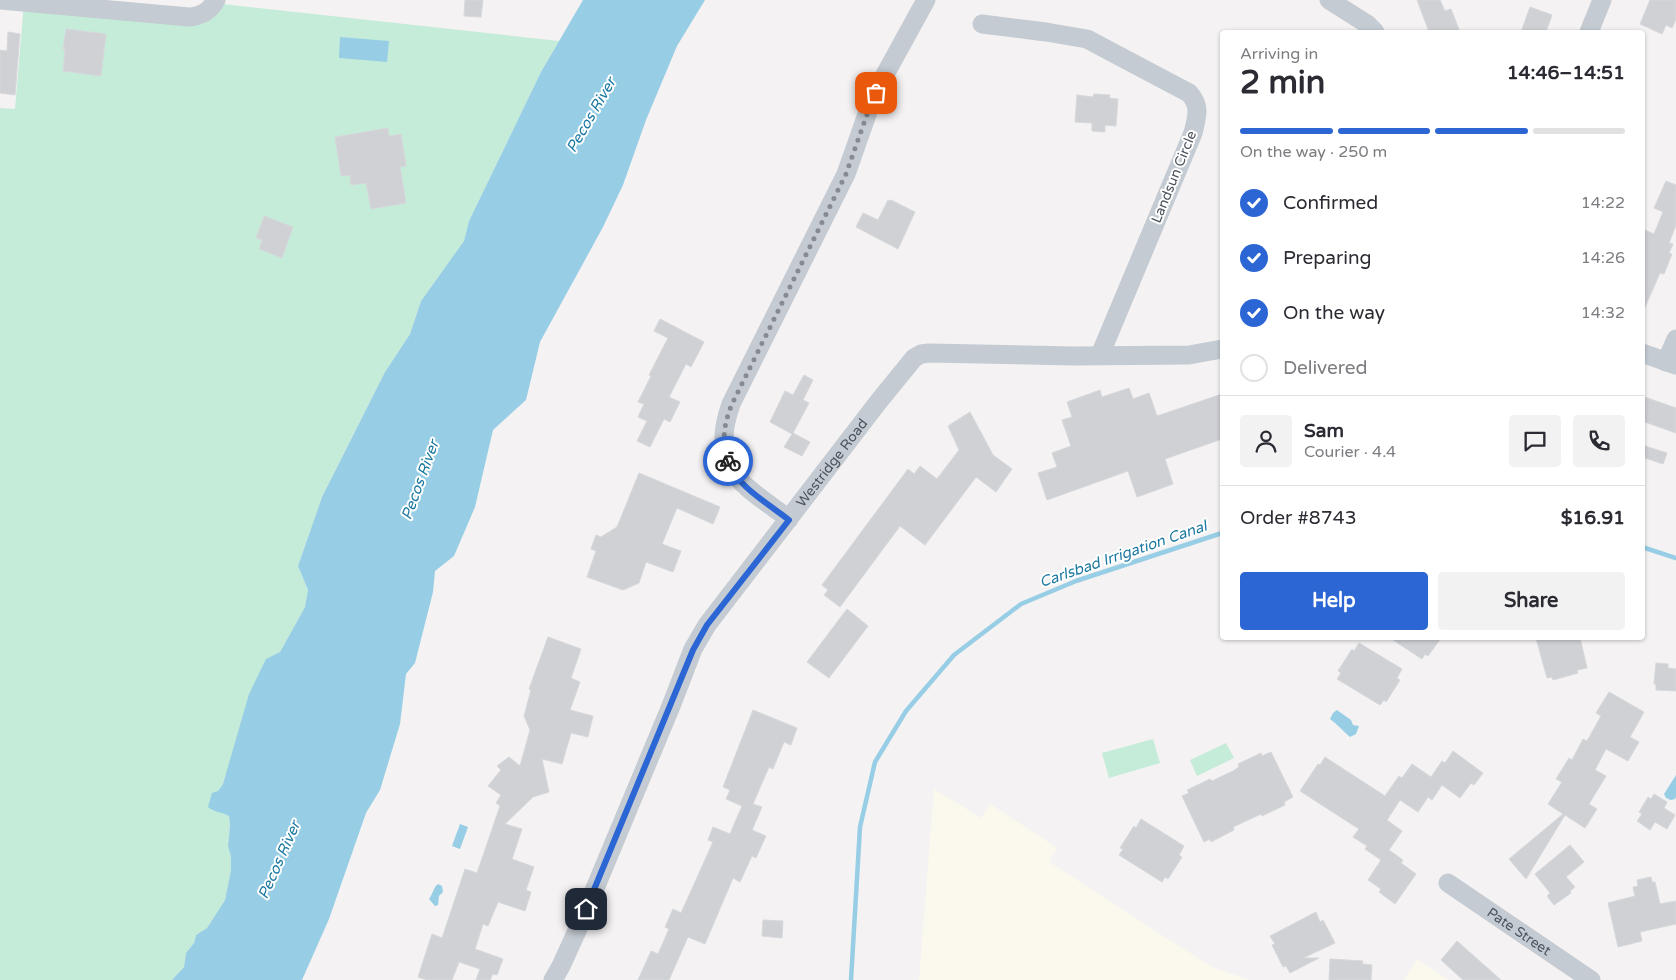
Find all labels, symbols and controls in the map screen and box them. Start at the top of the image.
text: Arriving in [1240,44,1318,64]
text: 14:46–14:51 [1507,62,1625,84]
text: 2 min [1240,64,1325,102]
pin [855,72,897,114]
water label: Pecos River [562,73,621,155]
icon: bag [862,79,890,107]
street label: Landsun Circle [1148,128,1200,226]
text: On the way · 250 m [1240,142,1387,162]
icon: check [1240,189,1268,217]
text: Confirmed [1283,192,1378,214]
text: 14:22 [1581,193,1625,213]
icon: check [1240,244,1268,272]
text: Preparing [1283,247,1372,269]
text: 14:26 [1581,248,1625,268]
icon: check [1240,299,1268,327]
text: On the way [1283,302,1385,324]
text: 14:32 [1581,303,1625,323]
text: Delivered [1283,357,1368,379]
street label: Westridge Road [792,415,871,510]
button: person [1240,415,1292,467]
button: chat [1509,415,1561,467]
button: phone [1573,415,1625,467]
text: Sam [1304,420,1344,442]
water label: Pecos River [397,436,443,522]
courier [703,436,753,486]
text: Courier · 4.4 [1304,442,1396,462]
icon: bike [714,447,742,475]
text: Order #8743 [1240,507,1357,529]
text: $16.91 [1561,507,1625,529]
water label: Carlsbad Irrigation Canal [1037,516,1211,591]
button: Help [1240,572,1428,630]
button: Share [1438,572,1625,630]
water label: Pecos River [254,816,305,902]
pin [565,888,607,930]
icon: home [572,895,600,923]
street label: Pate Street [1484,904,1555,959]

